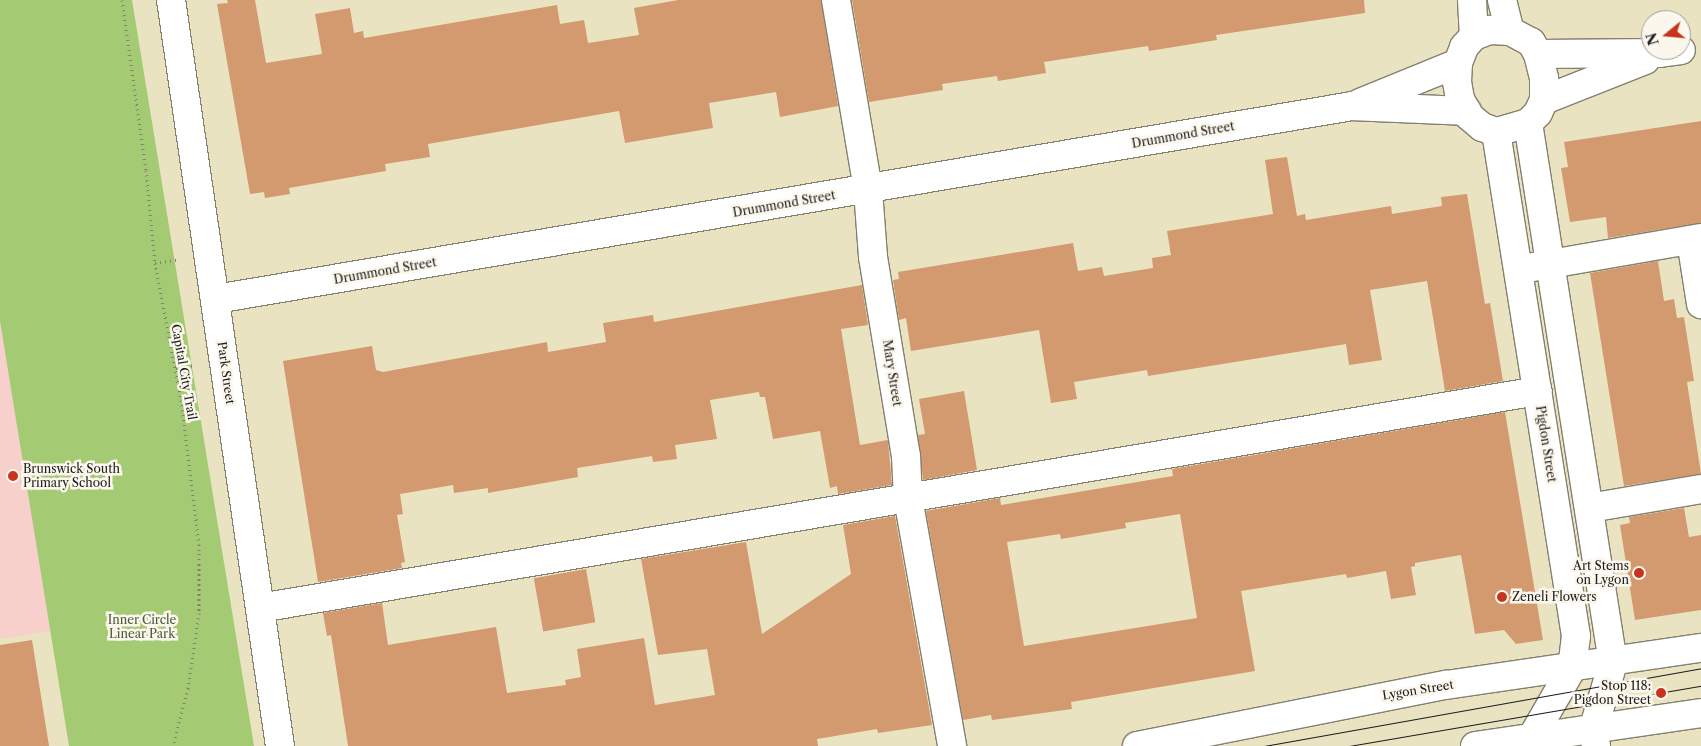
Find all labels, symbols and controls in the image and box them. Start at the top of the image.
north arrow [1641,10,1691,60]
text: N [1642,31,1663,48]
street label: Drummond Street [1131,119,1235,151]
street label: Drummond Street [732,188,836,220]
street label: Drummond Street [333,255,437,287]
street label: Capital City Trail [168,323,200,421]
street label: Mary Street [880,339,904,407]
street label: Park Street [214,341,238,405]
street label: Pigdon Street [1533,405,1559,483]
place label: Brunswick South Primary School [23,462,120,490]
marker: Brunswick South Primary School [7,470,19,482]
place label: Art Stems on Lygon [1573,559,1629,587]
marker: Art Stems on Lygon [1633,567,1645,579]
place label: Zeneli Flowers [1512,590,1596,604]
marker: Zeneli Flowers [1496,591,1508,603]
park label: Inner Circle Linear Park [108,613,176,641]
street label: Lygon Street [1381,677,1455,703]
place label: Stop 118: Pigdon Street [1574,679,1651,707]
marker: Stop 118: Pigdon Street [1655,687,1667,699]

